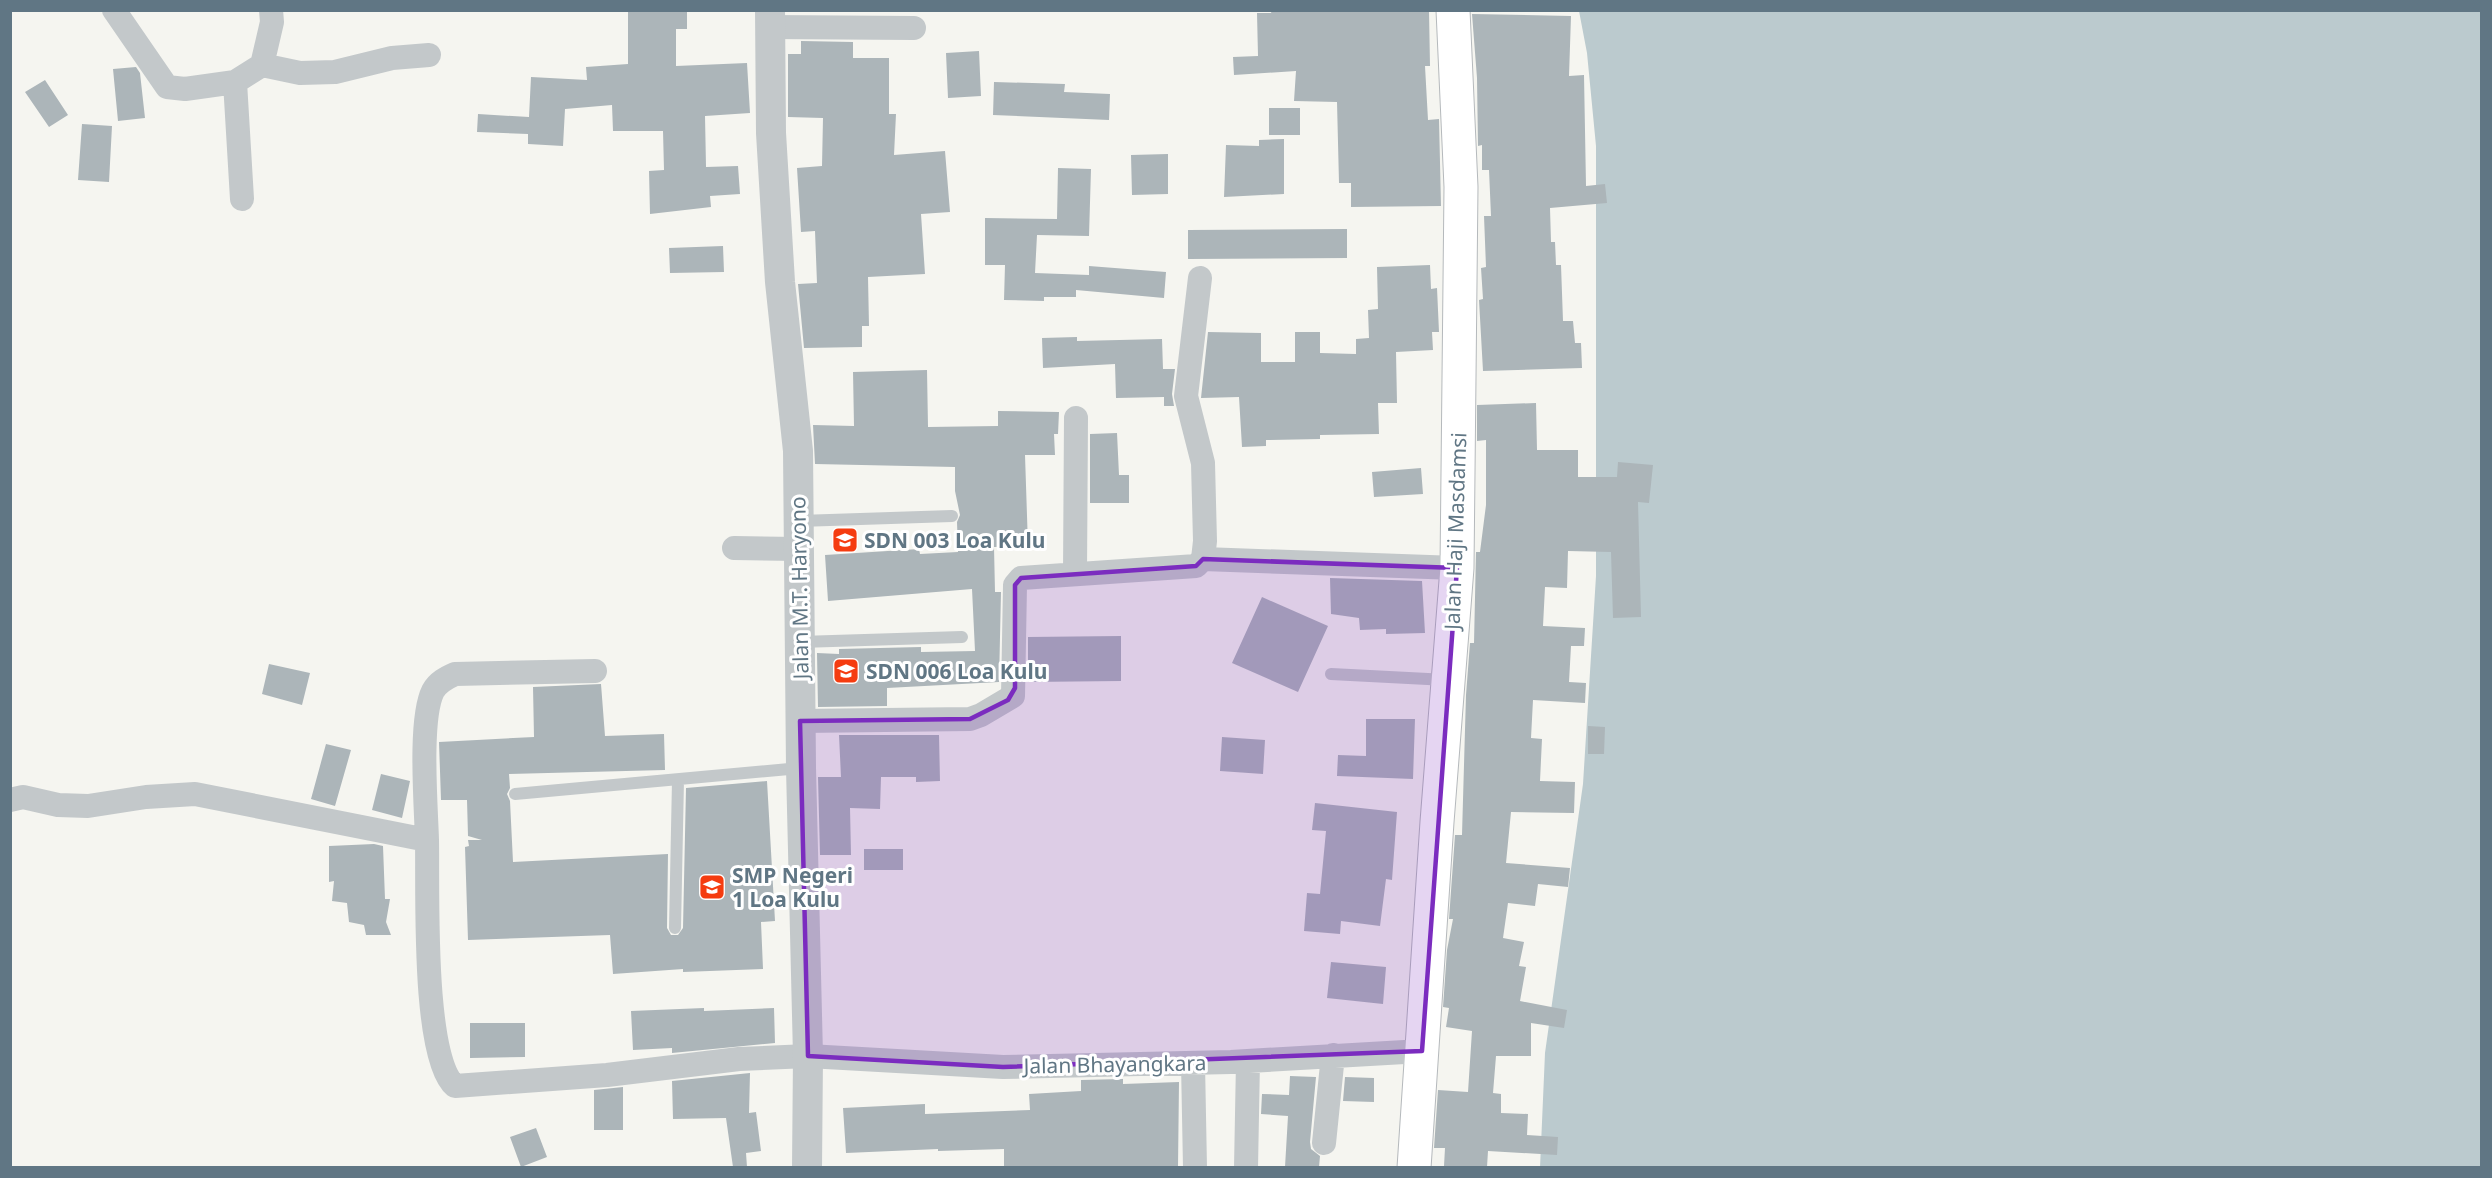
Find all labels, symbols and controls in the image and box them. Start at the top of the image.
street label: Jalan Haji Masdamsi [1437,432,1472,632]
street label: Jalan M.T. Haryono [783,496,815,682]
school or university icon: SDN 003 Loa Kulu [830,525,860,555]
place label: SDN 003 Loa Kulu [864,526,1045,554]
school or university icon: SDN 006 Loa Kulu [831,656,861,686]
place label: SDN 006 Loa Kulu [866,657,1047,685]
place label: SMP Negeri 1 Loa Kulu [732,861,853,913]
school or university icon: SMP Negeri 1 Loa Kulu [697,872,727,902]
street label: Jalan Bhayangkara [1021,1048,1207,1080]

